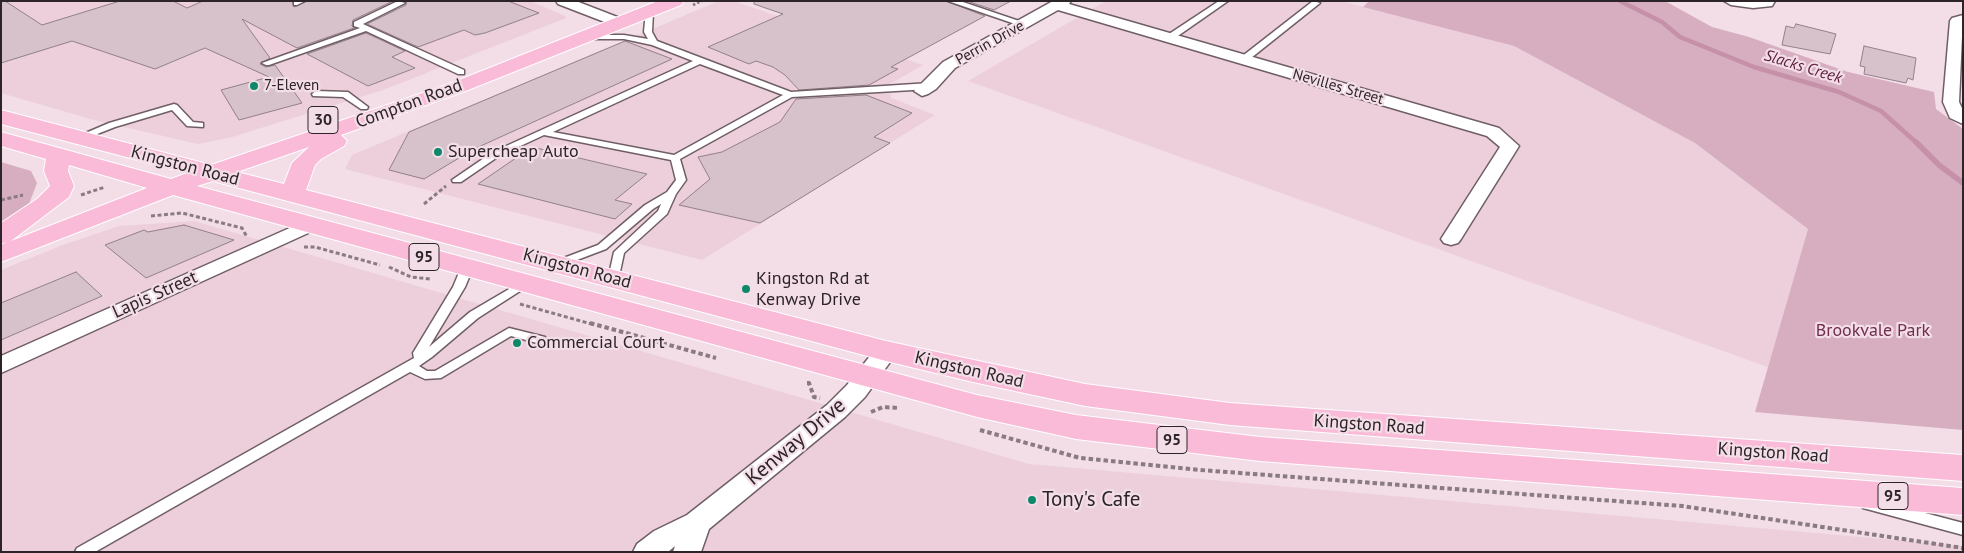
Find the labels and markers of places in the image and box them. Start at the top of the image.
place label: 7-Eleven [264,77,319,95]
marker: 7-Eleven [248,80,260,92]
place label: Supercheap Auto [448,141,579,163]
marker: Supercheap Auto [432,146,444,158]
place label: Kingston Rd at Kenway Drive [756,268,869,310]
marker: Kingston Rd at Kenway Drive [740,283,752,295]
place label: Commercial Court [527,332,664,354]
marker: Commercial Court [511,337,523,349]
place label: Tony's Cafe [1042,487,1140,513]
marker: Tony's Cafe [1026,494,1038,506]

